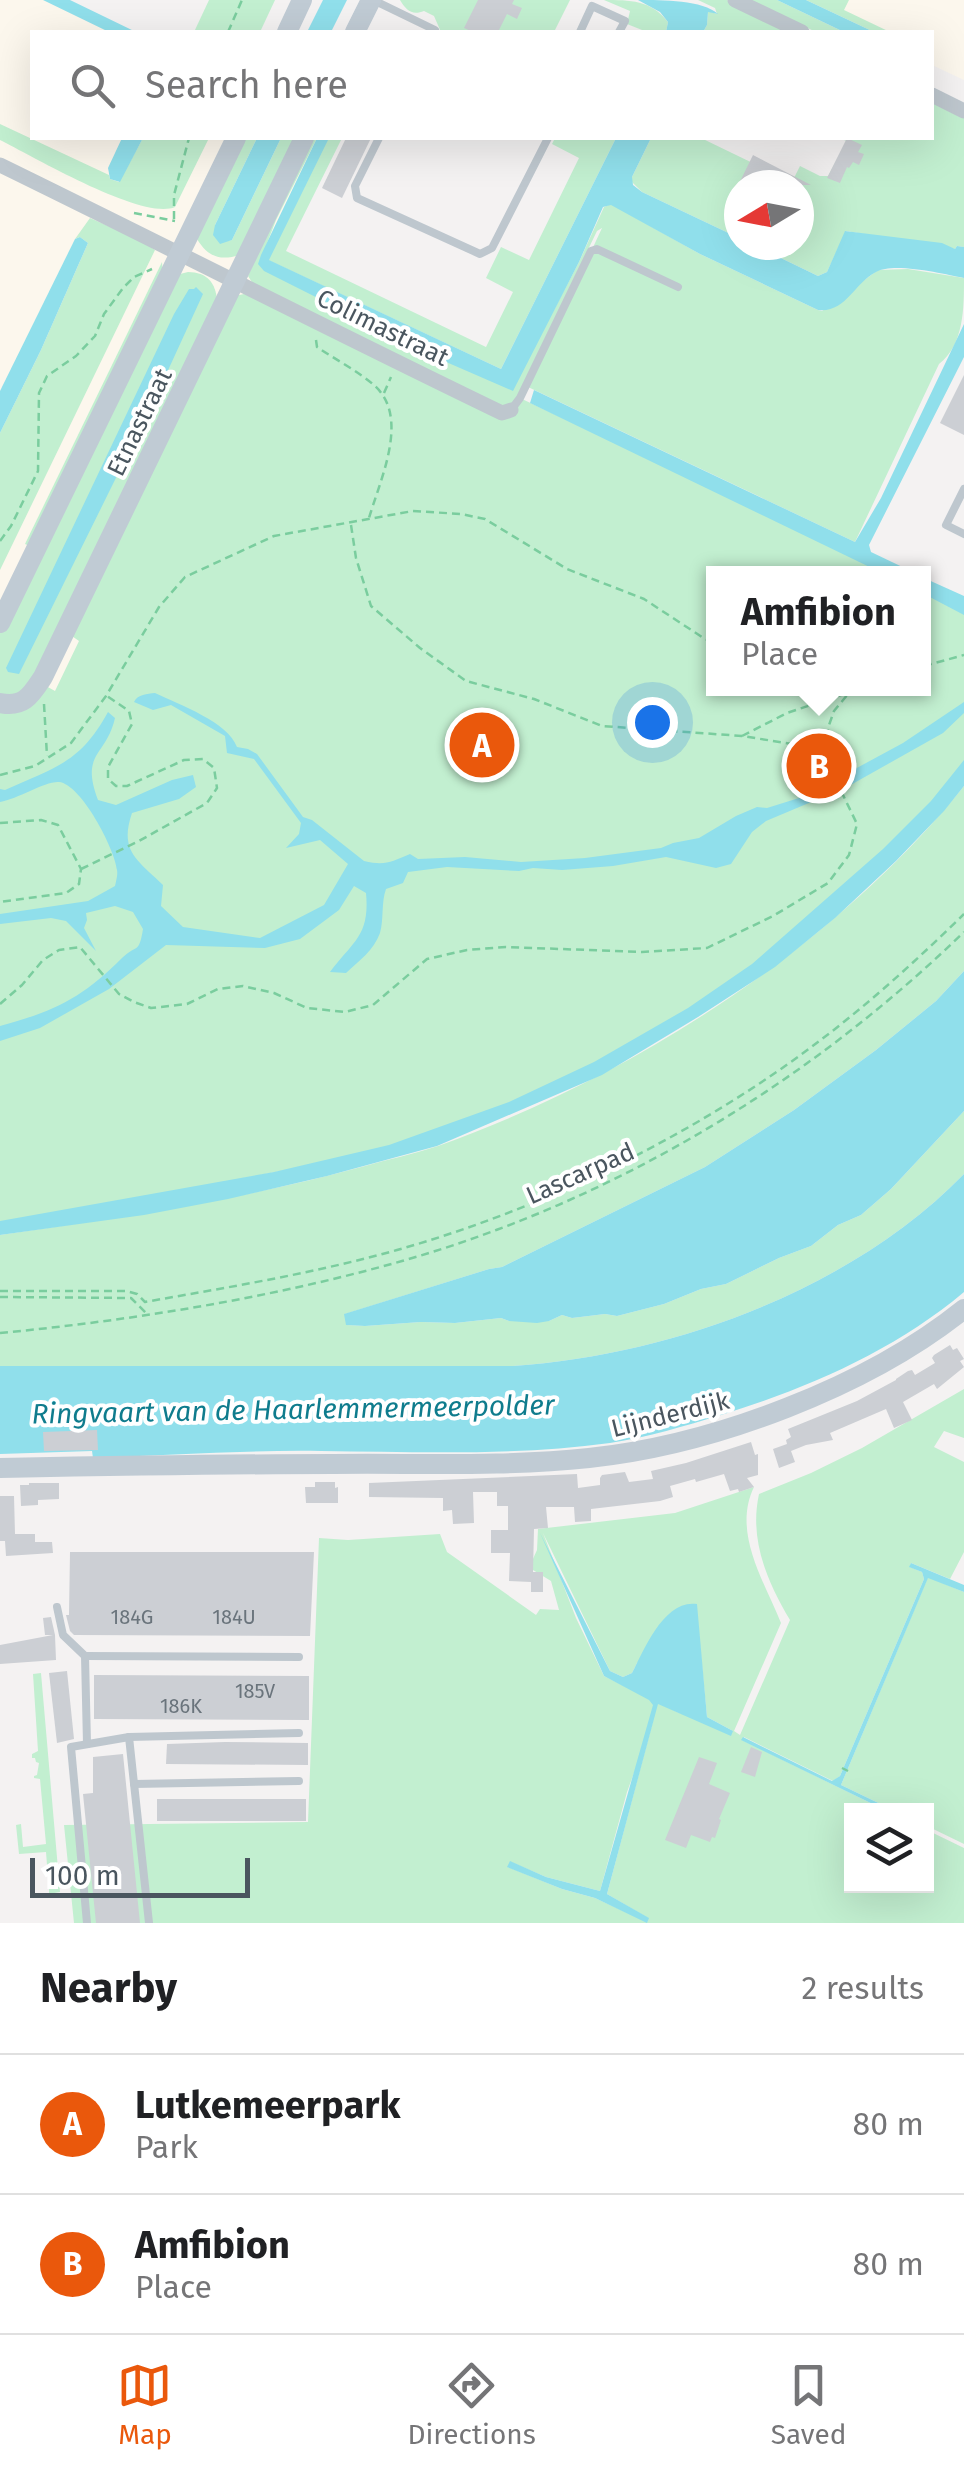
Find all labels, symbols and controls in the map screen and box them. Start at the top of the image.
search box [30,30,934,140]
icon: search [65,58,120,113]
text: Search here [145,62,348,108]
north arrow [724,170,814,260]
street label: Colimastraat [312,283,454,373]
street label: Etnastraat [101,363,179,481]
popup [706,566,931,696]
text: Amfibion [741,589,896,635]
text: Place [741,635,818,673]
your location [627,697,678,748]
pin: A [450,708,514,782]
pin: B [786,728,852,804]
street label: Lascarpad [522,1137,639,1211]
street label: Lijnderdijk [608,1386,732,1444]
water label: Ringvaart van de Haarlemmermeerpolder [31,1388,556,1431]
house number: 184G [111,1605,153,1629]
house number: 184U [212,1605,256,1629]
house number: 185V [235,1679,275,1703]
house number: 186K [160,1694,202,1718]
map controls [844,1803,934,1893]
button: layers [844,1803,934,1893]
scale bar [30,1853,250,1898]
text: 100 m [45,1859,120,1892]
text: Nearby [40,1963,177,2013]
text: 2 results [801,1969,924,2007]
text: Lutkemeerpark [135,2082,400,2128]
text: A [63,2105,82,2143]
text: 80 m [853,2105,924,2143]
text: Park [135,2128,198,2166]
text: Amfibion [135,2222,290,2268]
text: B [63,2245,82,2283]
text: 80 m [853,2245,924,2283]
text: Place [135,2268,212,2306]
tab: Map [117,2358,172,2451]
tab: Directions [407,2358,536,2451]
tab: Saved [771,2358,847,2451]

